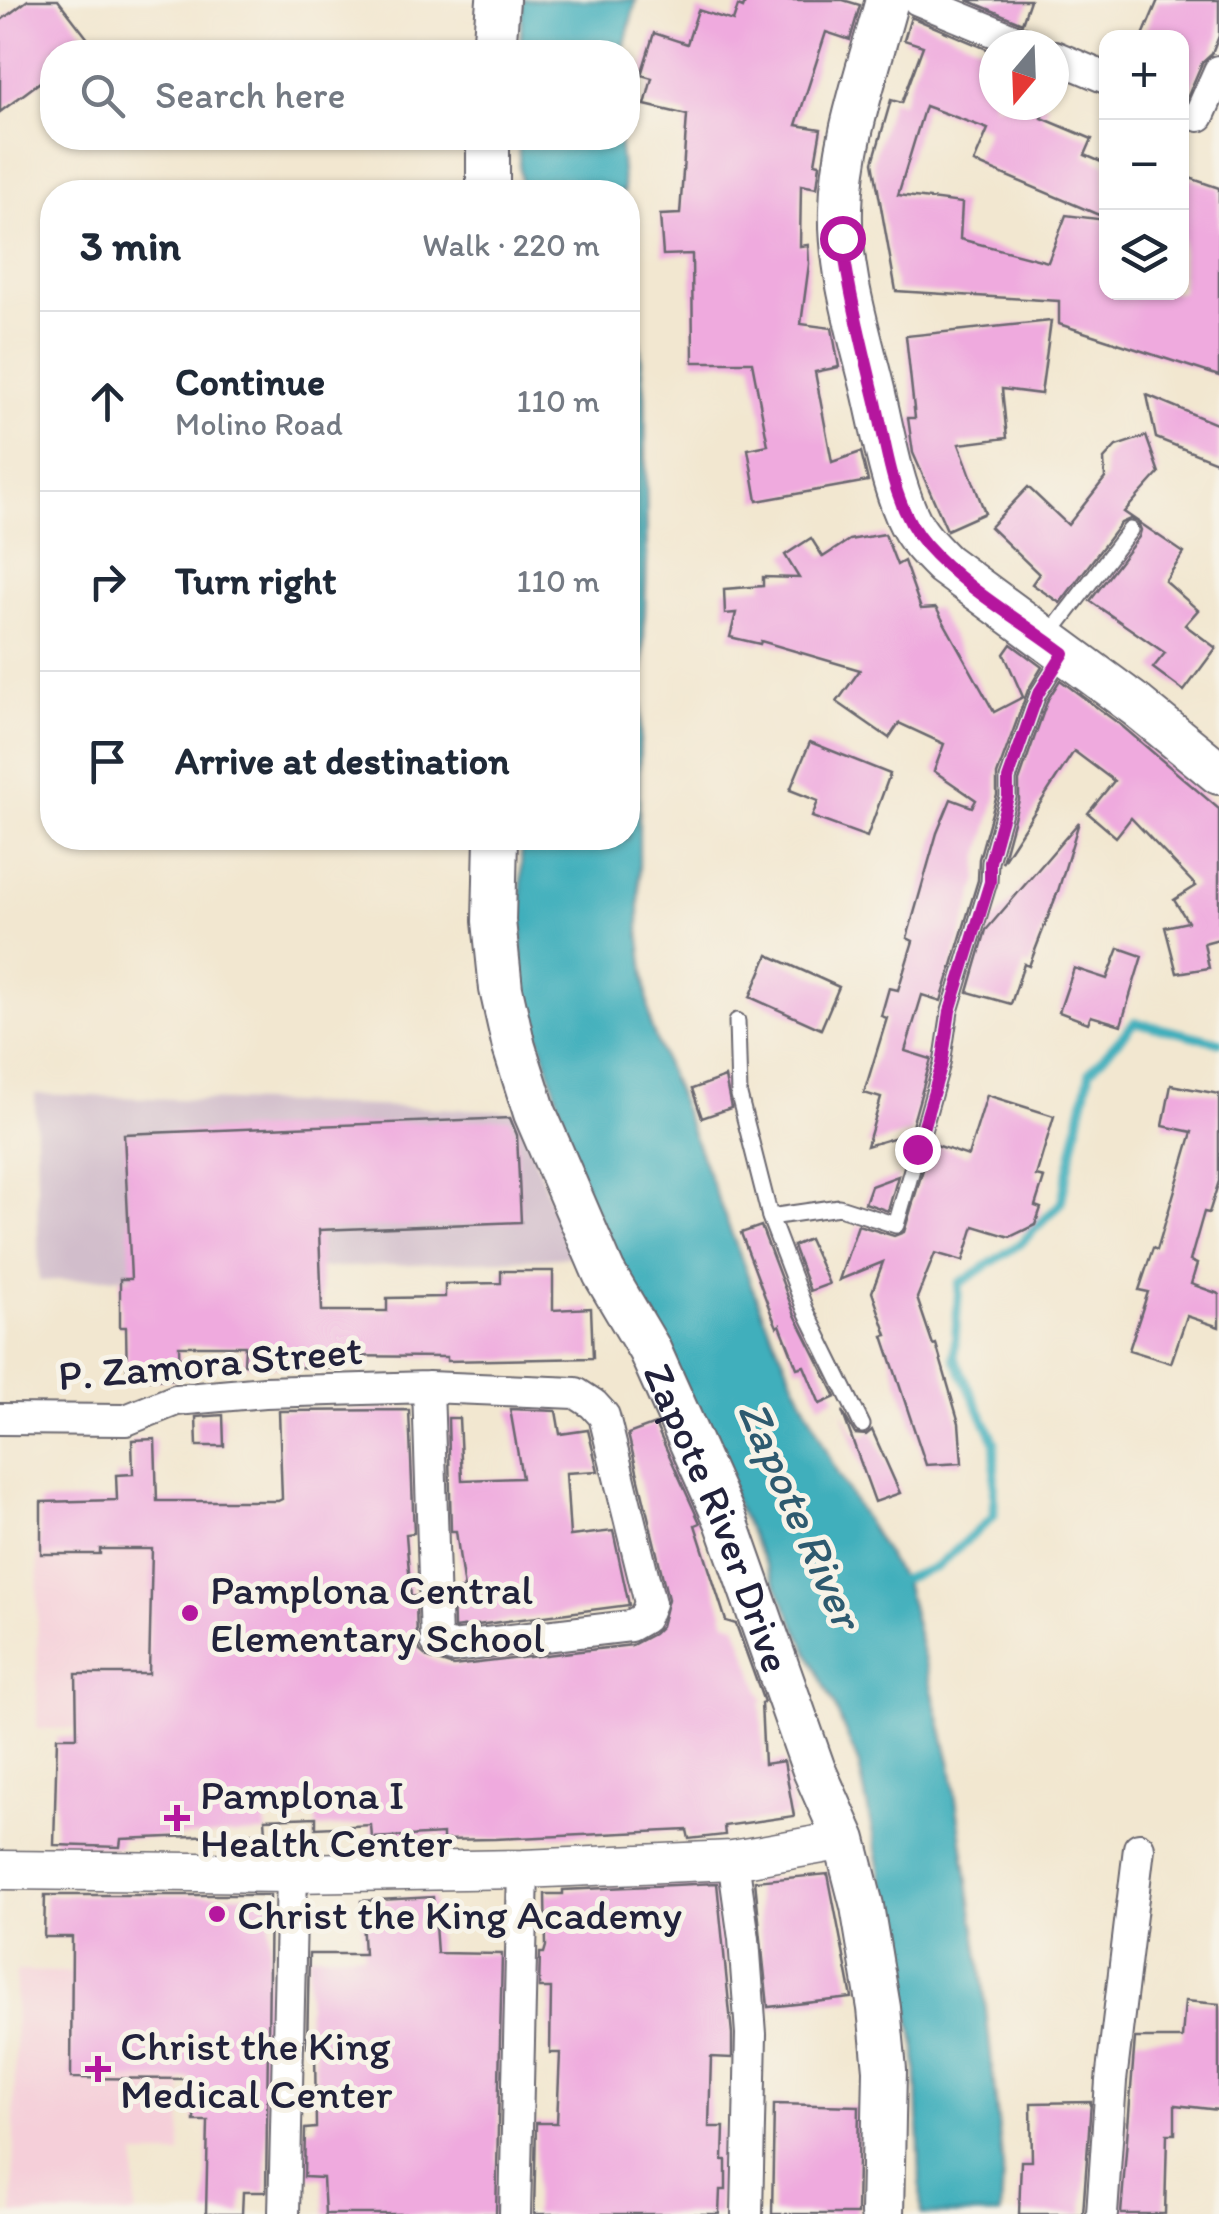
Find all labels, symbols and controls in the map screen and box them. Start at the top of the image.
north arrow [979,30,1069,120]
map controls [1099,30,1189,300]
button: + [1099,30,1189,120]
search box [40,40,640,150]
icon: search [75,68,130,123]
text: Search here [155,72,346,118]
button: − [1099,120,1189,210]
button: layers [1099,210,1189,300]
route start [820,216,866,262]
text: 3 min [80,220,181,271]
text: Walk · 220 m [422,226,600,264]
text: Continue [175,359,325,405]
icon: ahead [80,374,135,429]
text: 110 m [516,382,600,420]
text: Molino Road [175,405,343,443]
icon: right [80,554,135,609]
text: Turn right [175,558,337,604]
text: 110 m [516,562,600,600]
icon: arrive [80,734,135,789]
text: Arrive at destination [175,738,510,784]
route end [895,1127,941,1173]
street label: P. Zamora Street [56,1324,364,1401]
street label: Zapote River Drive [633,1355,802,1679]
water label: Zapote River [727,1392,877,1640]
place label: Pamplona Central Elementary School [210,1564,545,1663]
marker: Pamplona Central Elementary School [179,1602,201,1624]
place label: Pamplona I Health Center [200,1769,453,1868]
marker: Pamplona I Health Center [164,1805,190,1831]
place label: Christ the King Academy [237,1889,682,1940]
marker: Christ the King Academy [206,1903,228,1925]
place label: Christ the King Medical Center [120,2020,393,2119]
marker: Christ the King Medical Center [85,2056,111,2082]

